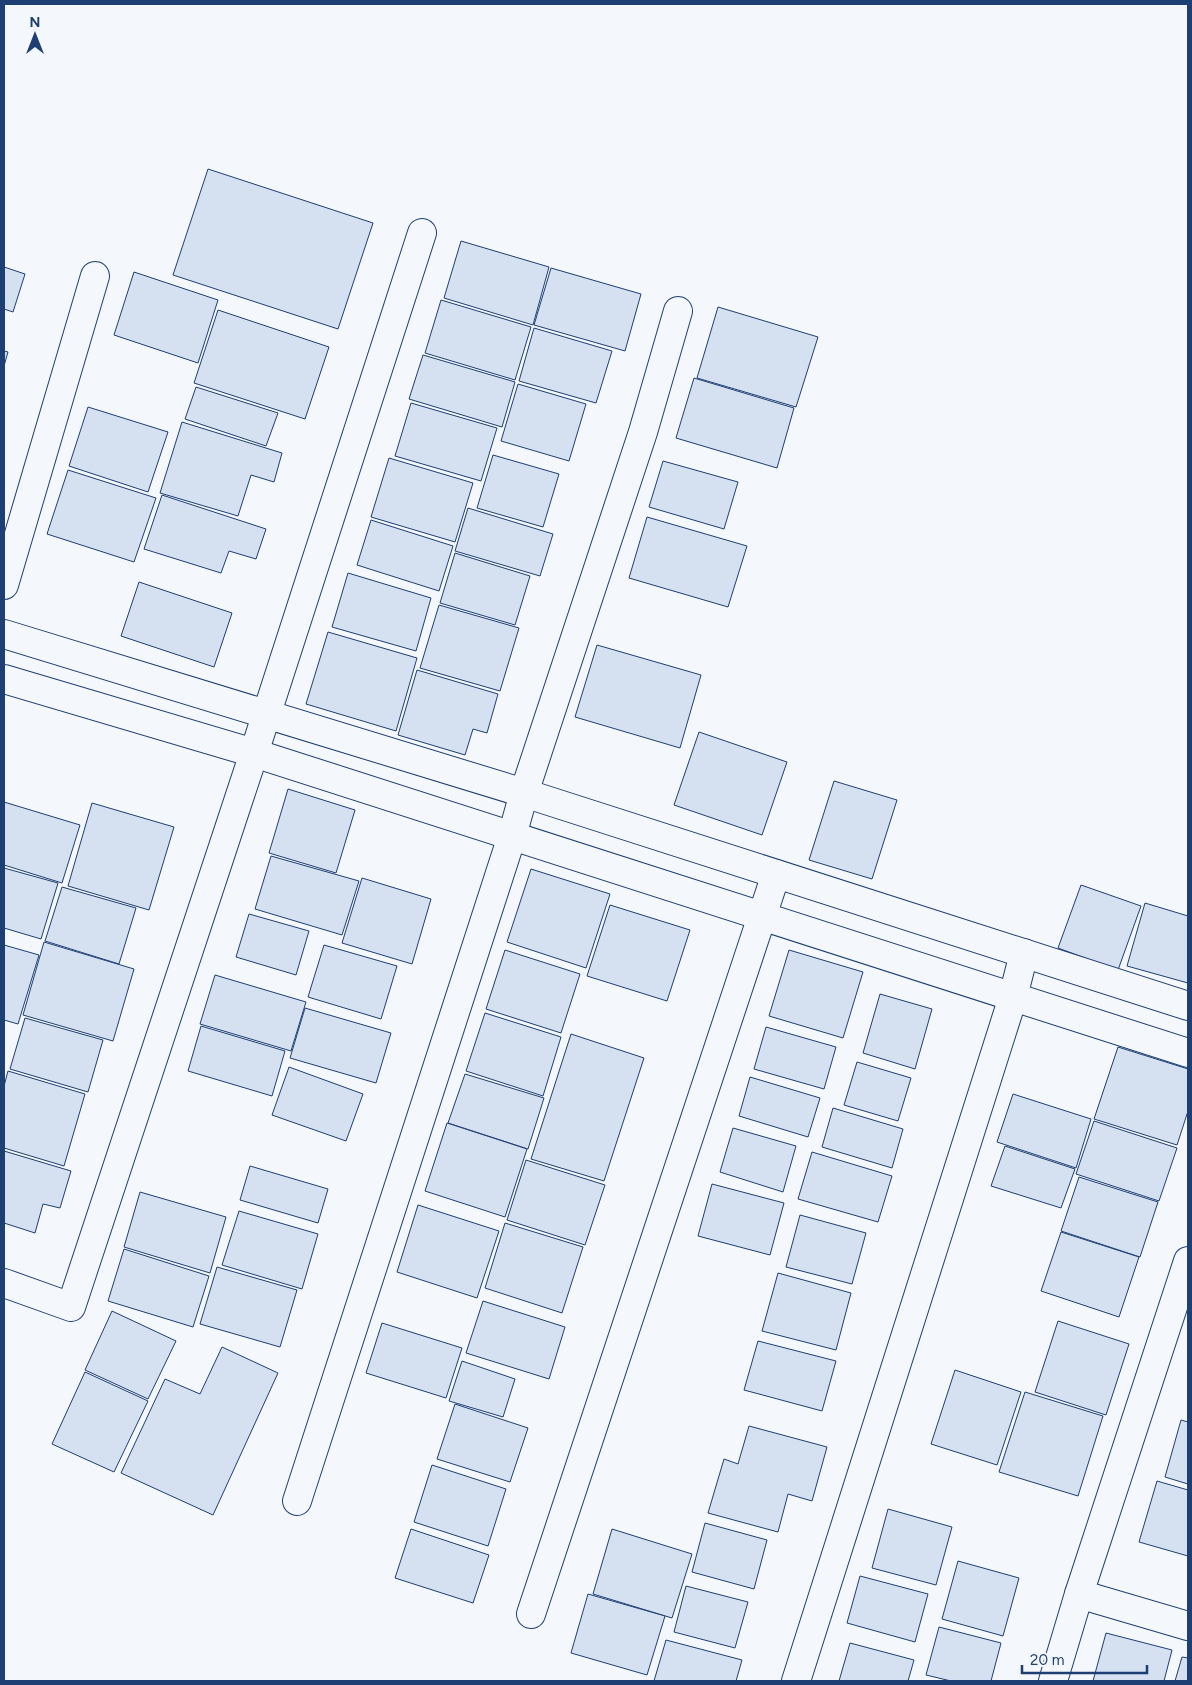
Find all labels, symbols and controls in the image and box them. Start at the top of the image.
north arrow [10,10,60,60]
text: N [30,14,40,31]
scale bar [1022,1642,1147,1674]
text: 20 m [1030,1651,1064,1669]

